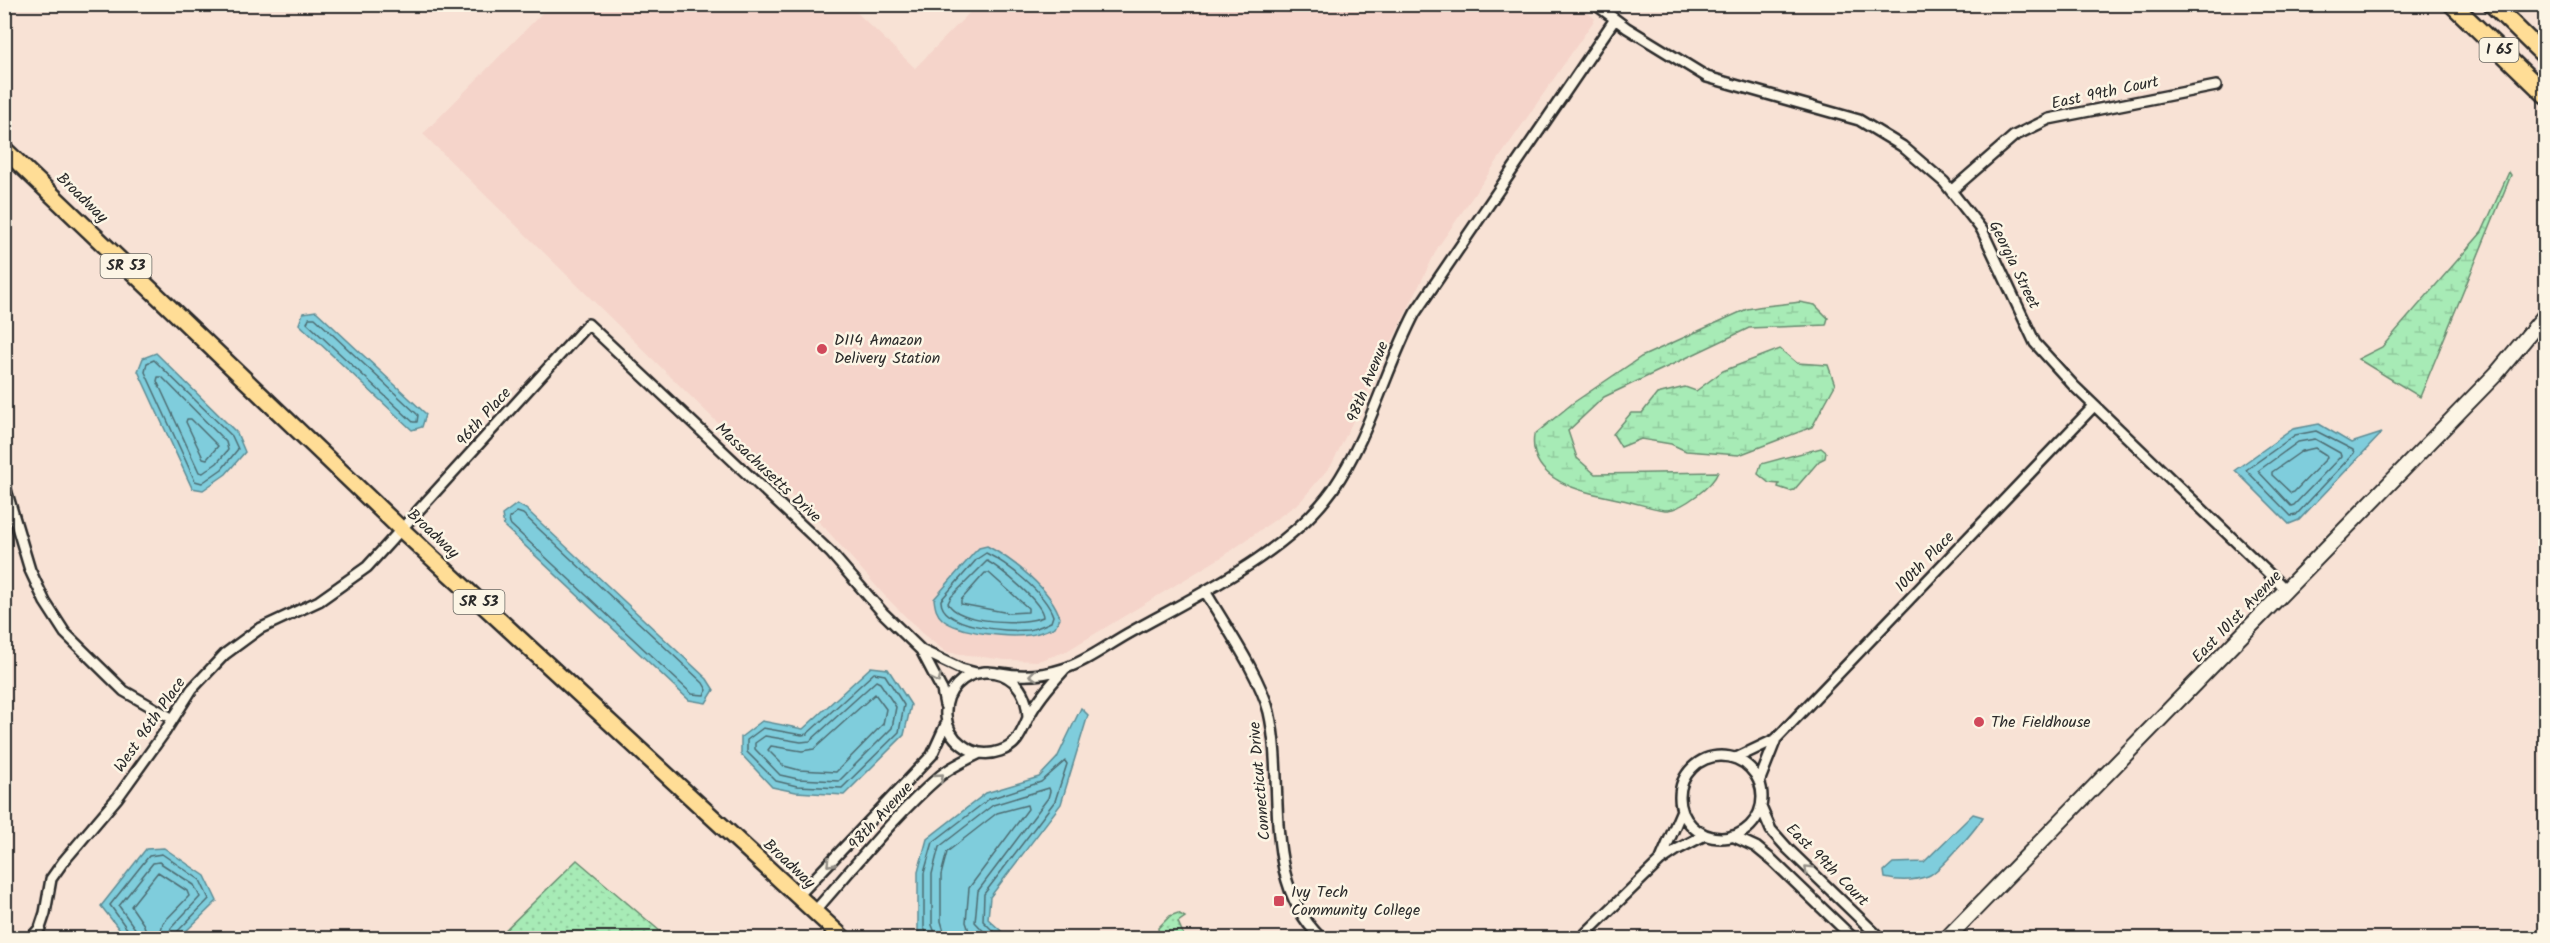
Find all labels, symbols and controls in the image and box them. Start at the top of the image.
road number: I 65 [2480,38,2518,62]
street label: East 99th Court [2049,69,2162,117]
street label: Broadway [50,167,114,230]
street label: Georgia Street [1982,217,2047,314]
road number: SR 53 [100,254,152,278]
place label: DII4 Amazon Delivery Station [834,328,940,371]
street label: 98th Avenue [1340,338,1396,426]
marker: DII4 Amazon Delivery Station [815,342,829,356]
street label: 96th Place [451,382,517,452]
street label: Massachusetts Drive [709,417,827,529]
street label: Broadway [401,503,465,565]
street label: 100th Place [1889,526,1961,598]
street label: East 101st Avenue [2186,565,2288,669]
road number: SR 53 [454,590,504,614]
one-way arrow [1029,668,1038,681]
street label: West 96th Place [108,672,192,778]
one-way arrow [930,672,942,683]
place label: The Fieldhouse [1991,710,2091,735]
marker: The Fieldhouse [1972,715,1986,729]
street label: Connecticut Drive [1242,721,1278,841]
one-way arrow [933,773,944,784]
street label: 98th Avenue [843,776,919,856]
street label: East 99th Court [1780,818,1875,913]
street label: Broadway [757,833,821,895]
one-way arrow [827,855,838,866]
one-way arrow [1805,865,1816,876]
place label: Ivy Tech Community College [1291,880,1420,923]
marker: Ivy Tech Community College [1272,894,1286,908]

